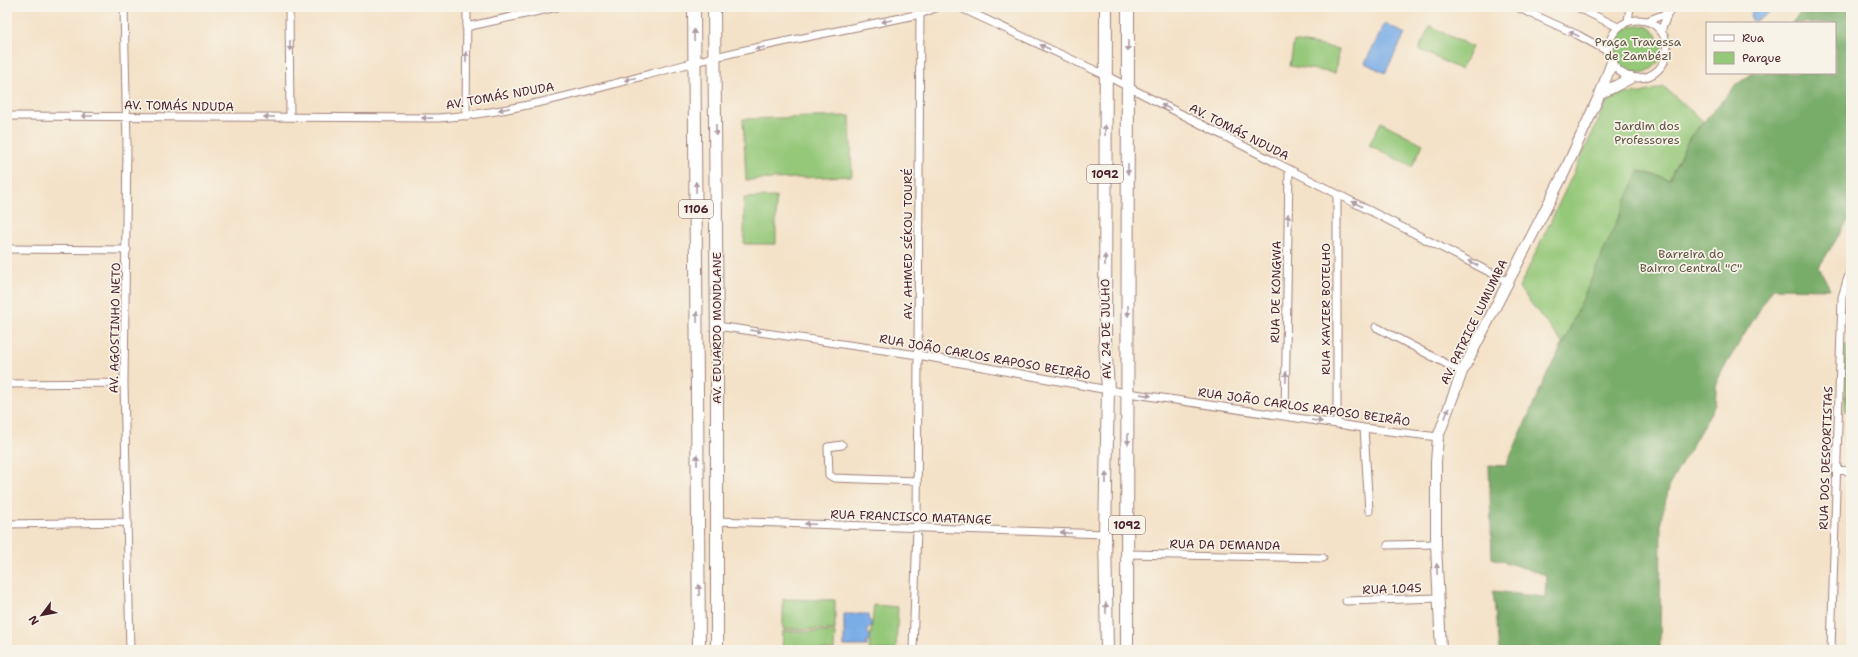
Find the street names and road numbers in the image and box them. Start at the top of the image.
street label: AV. TOMÁS NDUDA [444,79,556,113]
street label: AV. TOMÁS NDUDA [124,97,234,115]
street label: AV. TOMÁS NDUDA [1186,100,1292,164]
road number: 1092 [1087,165,1123,183]
street label: AV. AHMED SÉKOU TOURÉ [900,168,916,320]
road number: 1106 [679,200,713,218]
street label: RUA DE KONGWA [1267,240,1285,343]
street label: RUA XAVIER BOTELHO [1318,243,1334,375]
street label: AV. EDUARDO MONDLANE [709,252,725,404]
street label: AV. PATRICE LUMUMBA [1437,256,1511,387]
street label: AV. AGOSTINHO NETO [106,262,124,394]
street label: AV. 24 DE JULHO [1097,279,1115,379]
street label: RUA JOÃO CARLOS RAPOSO BEIRÃO [878,331,1092,383]
street label: RUA JOÃO CARLOS RAPOSO BEIRÃO [1197,384,1411,430]
street label: RUA DOS DESPORTISTAS [1815,386,1837,530]
street label: RUA FRANCISCO MATANGE [830,506,992,528]
road number: 1092 [1109,516,1145,534]
street label: RUA DA DEMANDA [1169,536,1281,554]
street label: RUA 1.045 [1362,580,1422,598]

